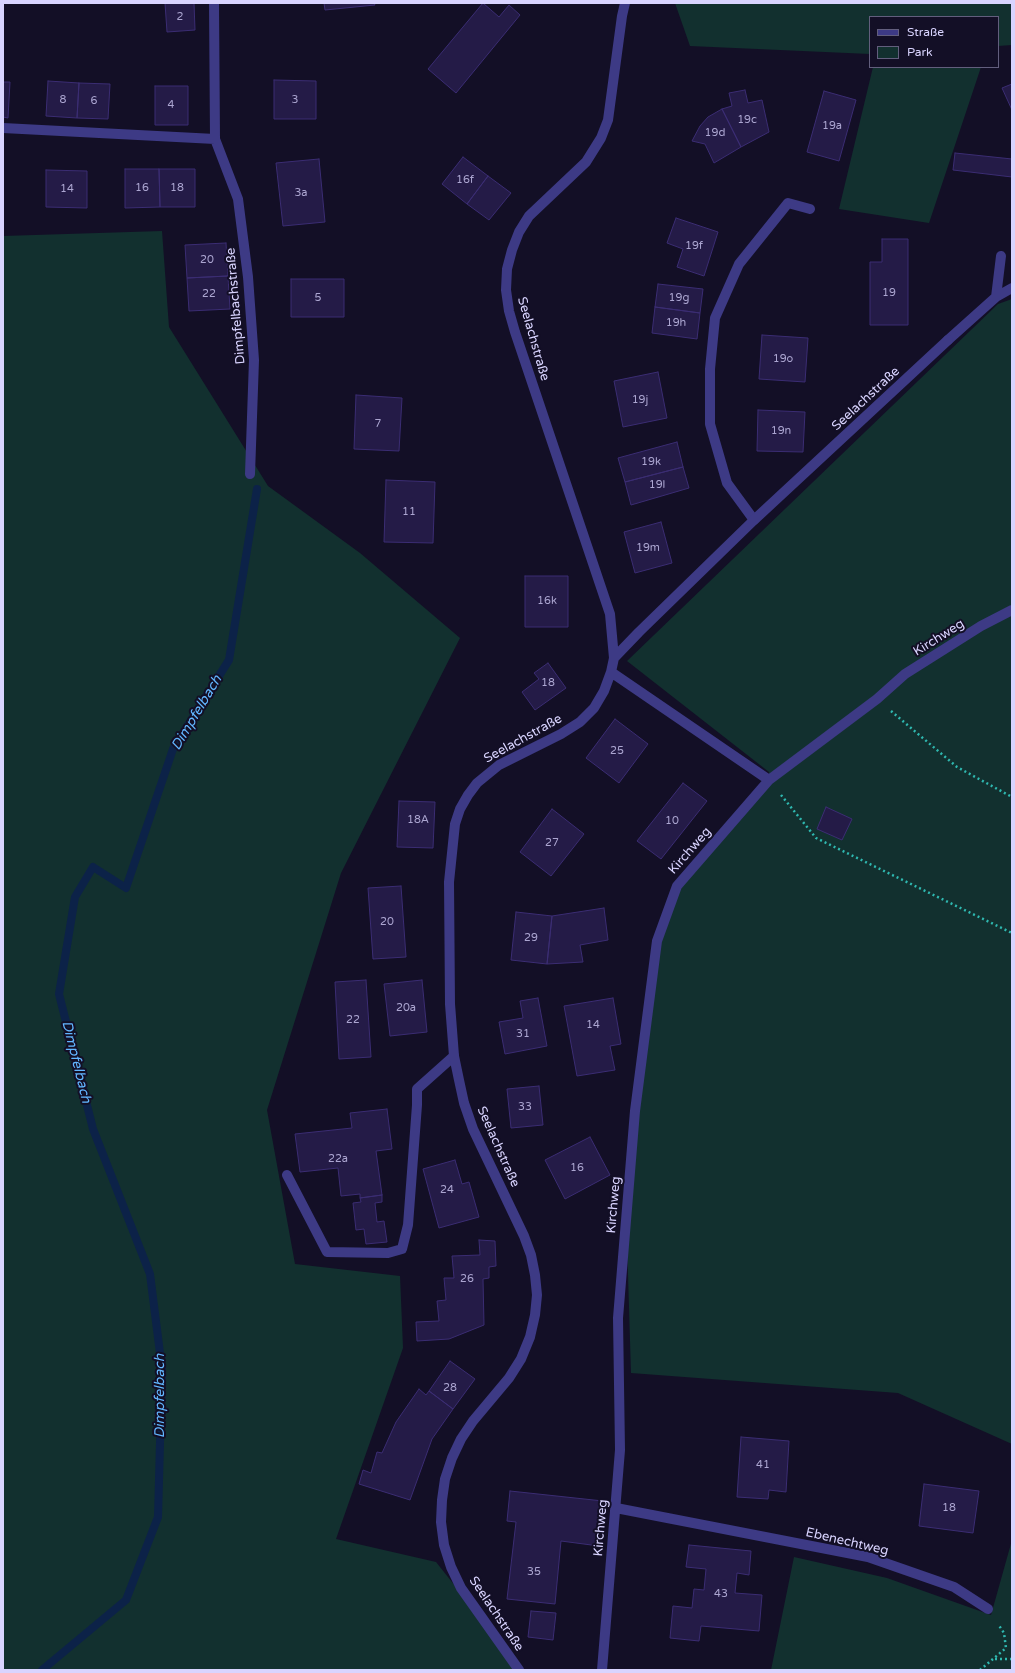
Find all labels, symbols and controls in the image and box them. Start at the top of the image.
house number: 2 [177,10,183,24]
legend [869,16,999,68]
text: Straße [907,25,944,39]
text: Park [907,45,933,59]
house number: 8 [60,93,66,107]
house number: 3 [292,93,298,107]
house number: 6 [91,94,97,108]
house number: 4 [168,98,174,112]
house number: 19c [737,113,757,127]
house number: 19a [822,119,842,133]
house number: 19d [705,126,725,140]
house number: 16f [456,173,474,187]
house number: 16 [135,181,149,195]
house number: 18 [170,181,184,195]
house number: 14 [60,182,74,196]
house number: 3a [294,186,308,200]
house number: 19f [685,239,703,253]
street label: Dimpfelbachstraße [223,247,249,365]
house number: 20 [200,253,214,267]
house number: 19 [882,286,896,300]
house number: 22 [202,287,216,301]
house number: 5 [315,291,321,305]
house number: 19g [669,291,689,305]
street label: Seelachstraße [514,295,552,383]
house number: 19h [666,316,686,330]
house number: 19o [773,352,793,366]
street label: Seelachstraße [829,364,903,434]
house number: 19j [632,393,648,407]
house number: 7 [375,417,381,431]
house number: 19n [771,424,791,438]
house number: 19k [641,455,661,469]
house number: 19l [649,478,665,492]
house number: 11 [402,505,416,519]
house number: 19m [636,541,660,555]
house number: 16k [537,594,557,608]
street label: Kirchweg [911,616,967,660]
water label: Dimpfelbach [168,672,226,754]
house number: 18 [541,676,555,690]
street label: Seelachstraße [481,711,565,767]
house number: 25 [610,744,624,758]
house number: 18A [407,813,429,827]
house number: 10 [665,814,679,828]
street label: Kirchweg [665,824,715,878]
house number: 27 [545,836,559,850]
house number: 20 [380,915,394,929]
house number: 29 [524,931,538,945]
house number: 20a [396,1001,416,1015]
house number: 22 [346,1013,360,1027]
house number: 14 [586,1018,600,1032]
water label: Dimpfelbach [58,1019,94,1105]
house number: 31 [516,1027,530,1041]
house number: 33 [518,1100,532,1114]
street label: Seelachstraße [473,1104,523,1190]
house number: 22a [328,1152,348,1166]
house number: 16 [570,1161,584,1175]
street label: Kirchweg [604,1176,624,1234]
house number: 24 [440,1183,454,1197]
house number: 26 [460,1272,474,1286]
water label: Dimpfelbach [152,1354,168,1438]
house number: 28 [443,1381,457,1395]
house number: 41 [756,1458,770,1472]
street label: Kirchweg [591,1499,611,1557]
house number: 18 [942,1501,956,1515]
street label: Ebenechtweg [804,1525,890,1559]
house number: 35 [527,1565,541,1579]
street label: Seelachstraße [465,1574,527,1654]
house number: 43 [714,1587,728,1601]

